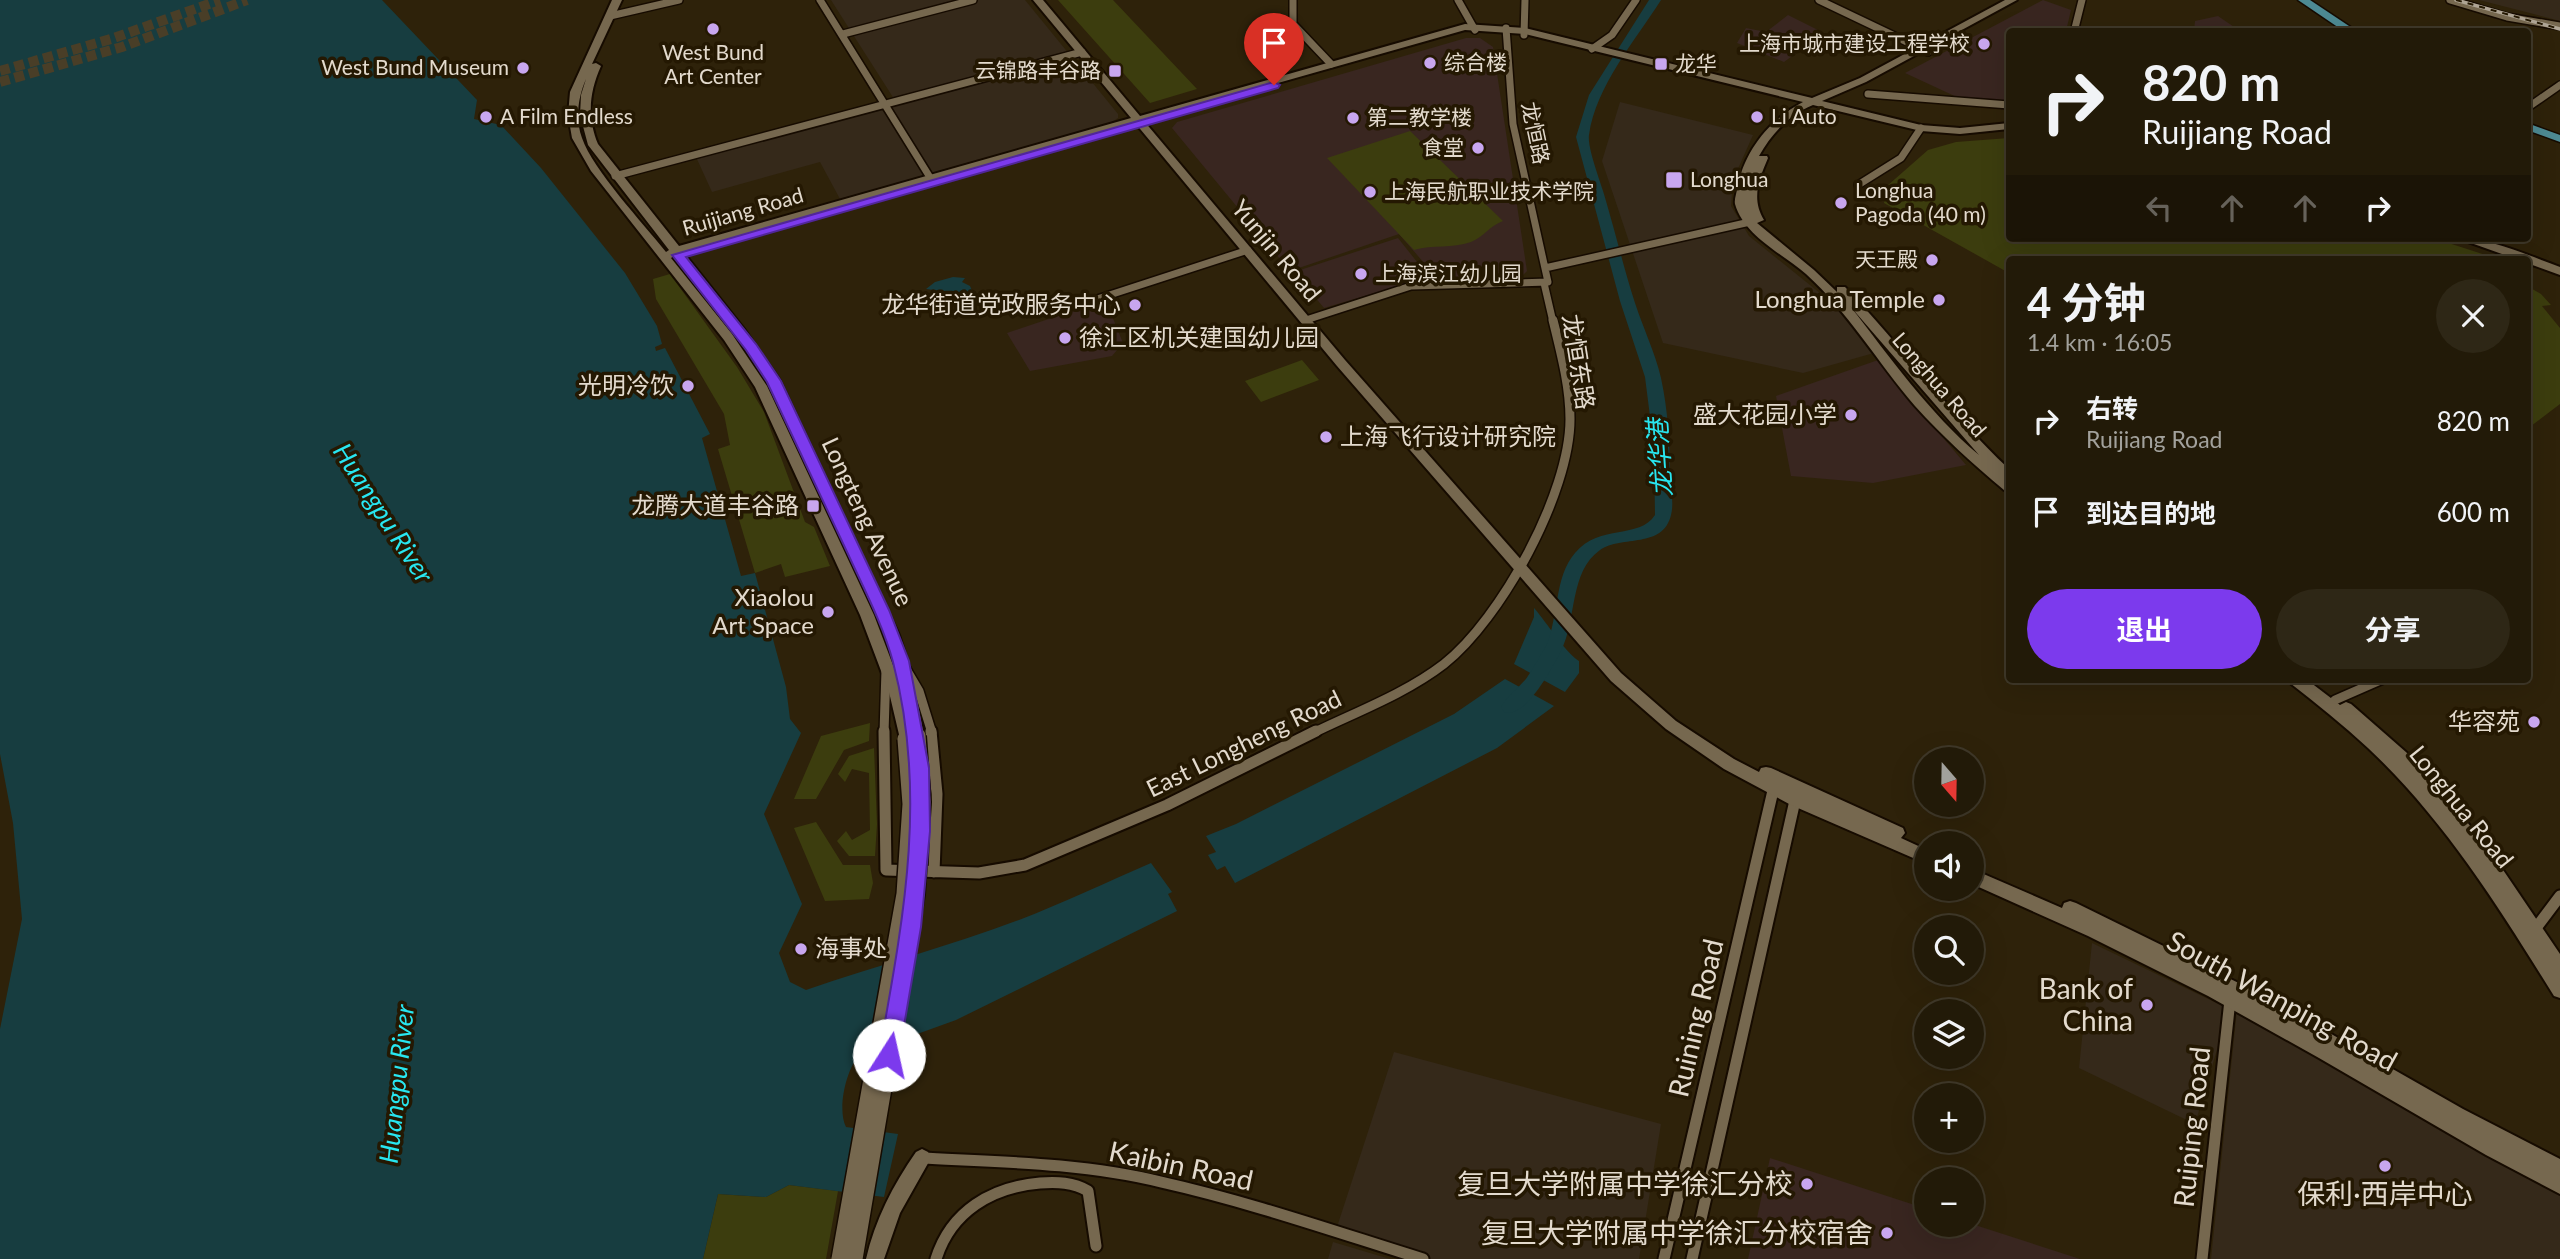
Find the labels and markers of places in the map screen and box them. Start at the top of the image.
pin [1244,13,1304,85]
marker: West Bund Art Center [705,21,721,37]
place label: 上海市城市建设工程学校 [1739,30,1970,55]
marker: 上海市城市建设工程学校 [1976,36,1992,52]
place label: West Bund Art Center [662,39,764,88]
place label: 综合楼 [1444,49,1507,74]
place label: 龙华 [1675,50,1717,75]
place label: West Bund Museum [321,54,509,79]
marker: 综合楼 [1422,55,1438,71]
marker: 龙华 [1653,56,1669,72]
place label: 云锦路丰谷路 [975,57,1101,82]
marker: West Bund Museum [515,60,531,76]
marker: 云锦路丰谷路 [1107,63,1123,79]
place label: A Film Endless [500,103,633,128]
place label: Li Auto [1771,103,1837,128]
place label: 第二教学楼 [1367,104,1472,129]
marker: A Film Endless [478,109,494,125]
marker: Li Auto [1749,109,1765,125]
marker: 第二教学楼 [1345,110,1361,126]
place label: 食堂 [1422,134,1464,159]
marker: 食堂 [1470,140,1486,156]
place label: Longhua [1690,166,1768,191]
marker: Longhua [1664,170,1684,190]
place label: Longhua Pagoda (40 m) [1855,177,1986,226]
place label: 上海民航职业技术学院 [1384,178,1594,203]
marker: 上海民航职业技术学院 [1362,184,1378,200]
marker: Longhua Pagoda (40 m) [1833,195,1849,211]
place label: 天王殿 [1855,246,1918,271]
marker: 天王殿 [1924,252,1940,268]
place label: 上海滨江幼儿园 [1375,260,1522,285]
marker: 上海滨江幼儿园 [1353,266,1369,282]
place label: Longhua Temple [1755,284,1925,313]
place label: 龙华街道党政服务中心 [881,289,1121,318]
marker: Longhua Temple [1931,292,1947,308]
marker: 龙华街道党政服务中心 [1127,297,1143,313]
place label: 徐汇区机关建国幼儿园 [1079,322,1319,351]
marker: 徐汇区机关建国幼儿园 [1057,330,1073,346]
place label: 光明冷饮 [578,370,674,399]
marker: 光明冷饮 [680,378,696,394]
place label: 盛大花园小学 [1693,399,1837,428]
marker: 盛大花园小学 [1843,407,1859,423]
place label: 上海飞行设计研究院 [1340,421,1556,450]
marker: 上海飞行设计研究院 [1318,429,1334,445]
place label: 龙腾大道丰谷路 [631,490,799,519]
marker: 龙腾大道丰谷路 [805,498,821,514]
place label: Xiaolou Art Space [712,582,814,639]
marker: Xiaolou Art Space [820,604,836,620]
place label: 华容苑 [2448,706,2520,735]
marker: 华容苑 [2526,714,2542,730]
place label: 海事处 [815,933,887,962]
marker: 海事处 [793,941,809,957]
place label: Bank of China [2039,971,2133,1037]
marker: Bank of China [2139,997,2155,1013]
marker: 保利·西岸中心 [2377,1158,2393,1174]
place label: 复旦大学附属中学徐汇分校 [1457,1166,1793,1200]
marker: 复旦大学附属中学徐汇分校 [1799,1176,1815,1192]
place label: 保利·西岸中心 [2297,1176,2473,1210]
place label: 复旦大学附属中学徐汇分校宿舍 [1481,1215,1873,1249]
marker: 复旦大学附属中学徐汇分校宿舍 [1879,1225,1895,1241]

